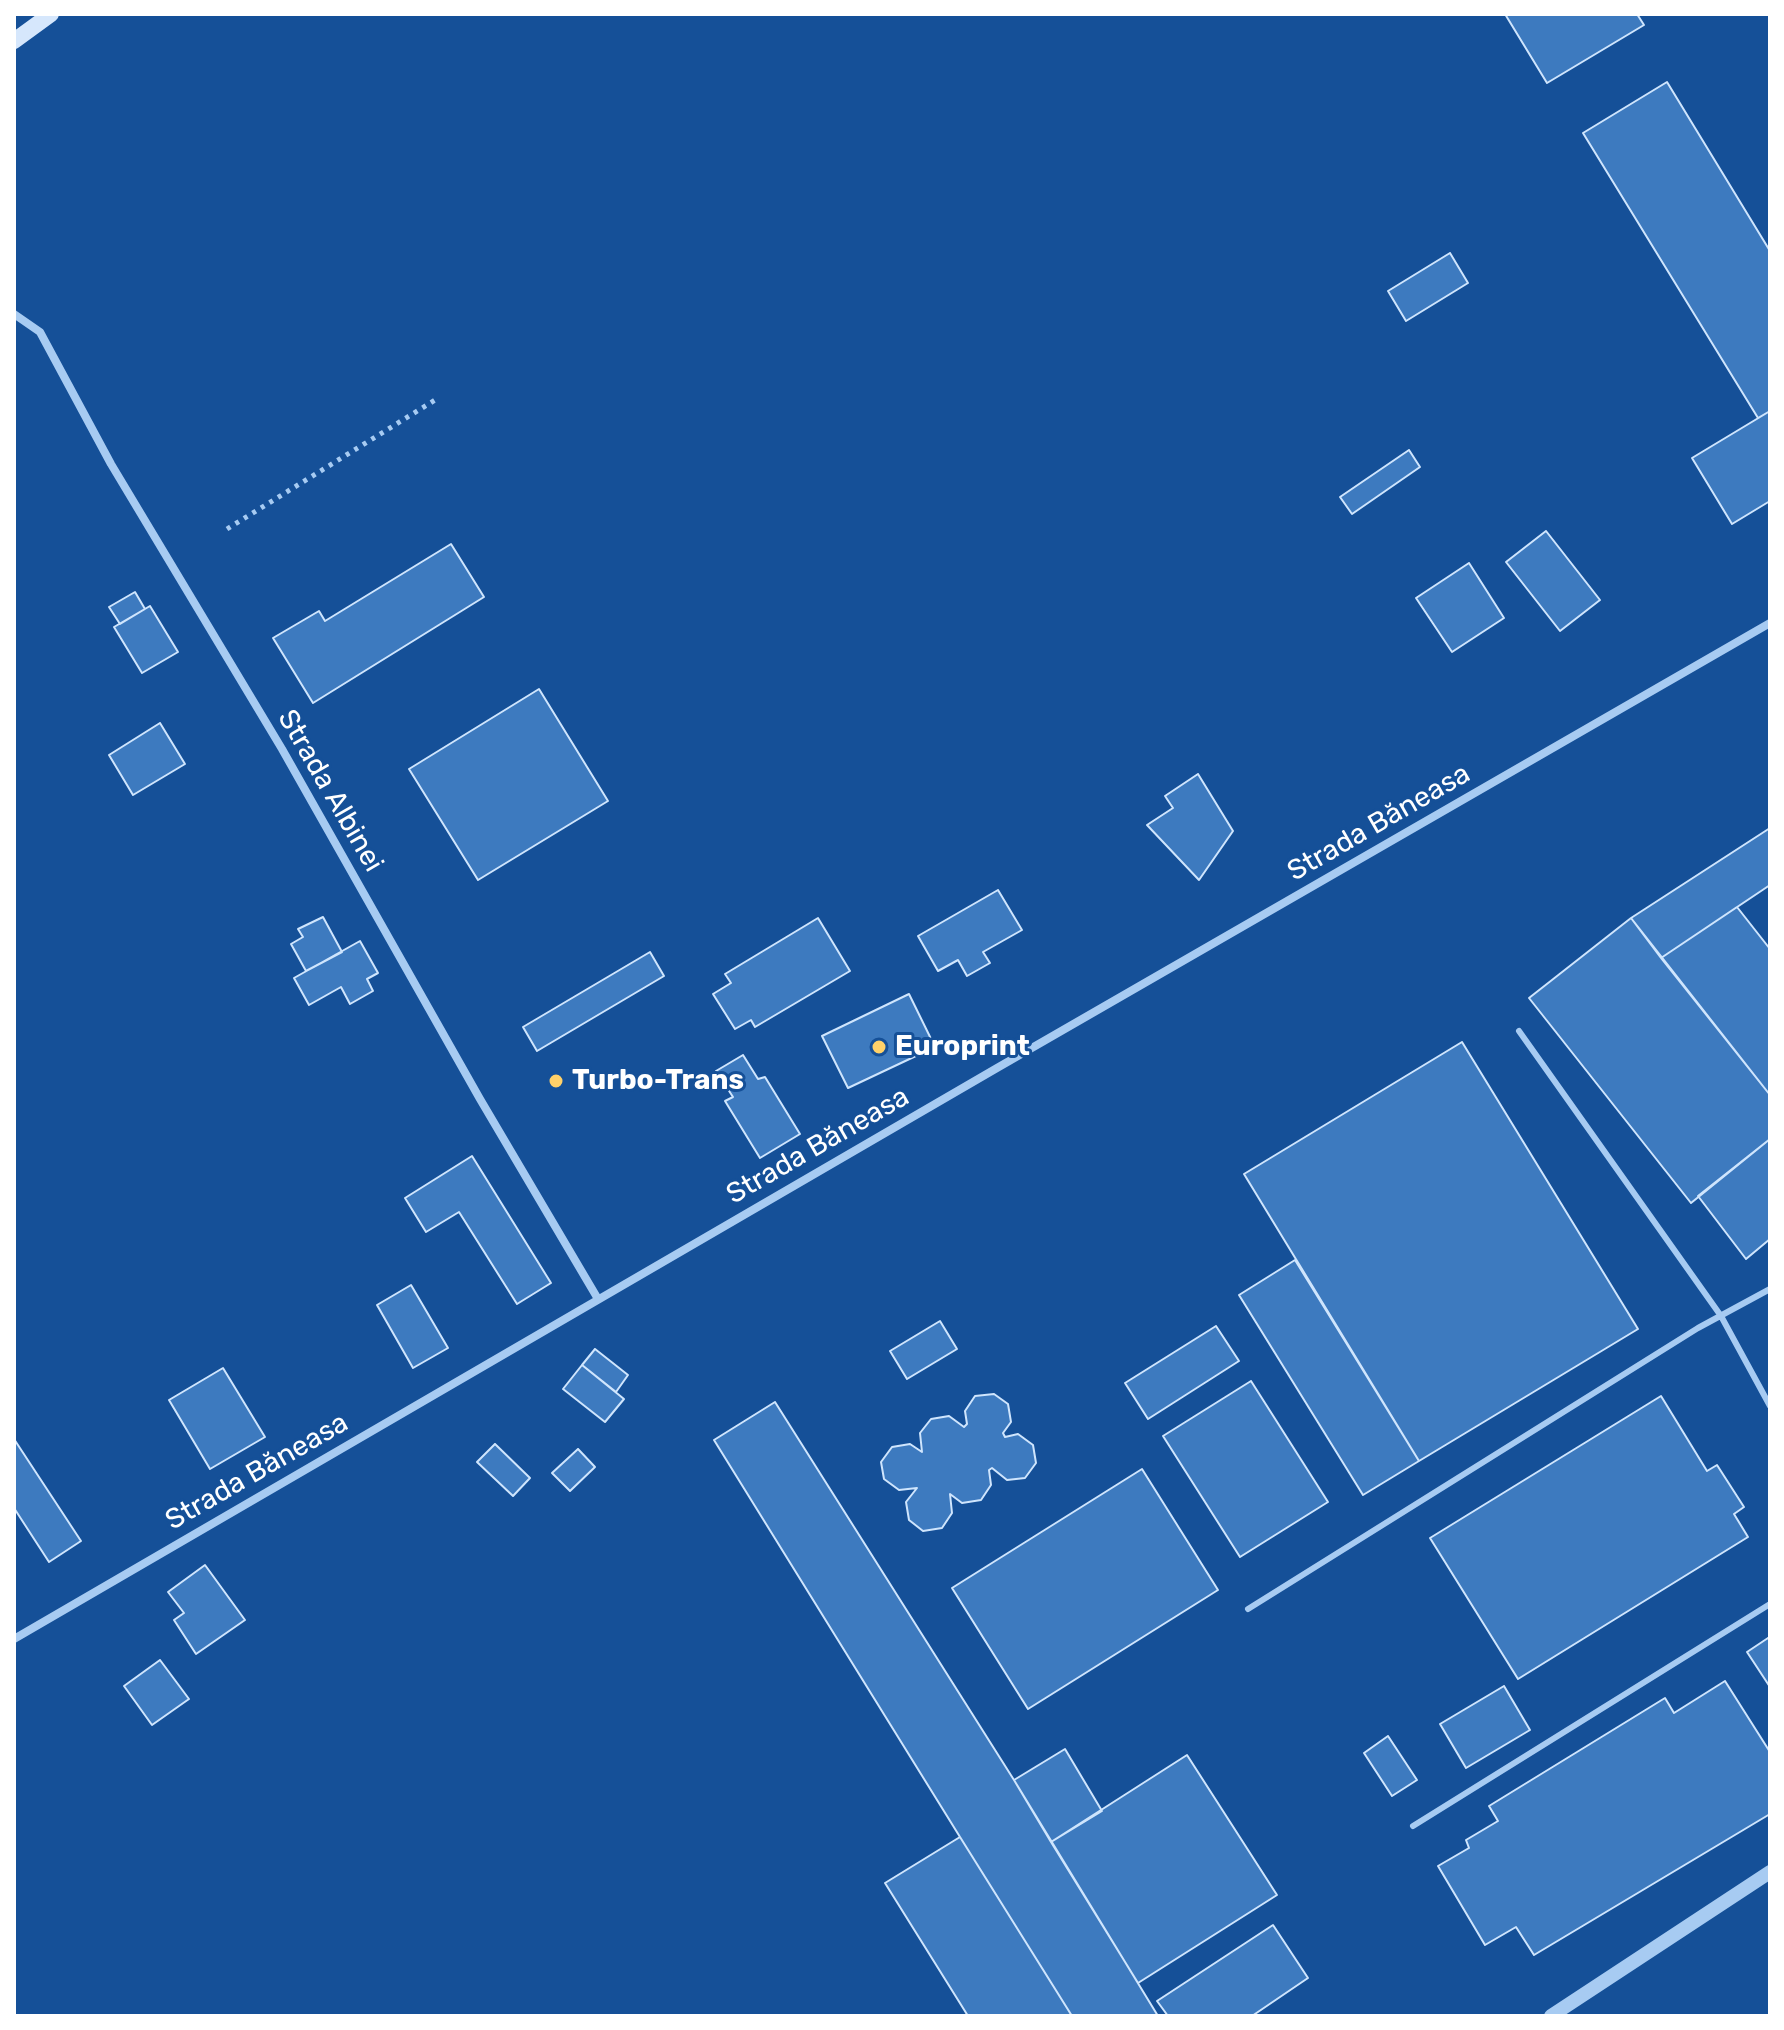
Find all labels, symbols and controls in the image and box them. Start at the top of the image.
street label: Strada Albinei [270,704,390,878]
street label: Strada Băneasa [1282,757,1476,889]
place label: Europrint [895,1030,1030,1064]
marker: Europrint [870,1038,888,1056]
place label: Turbo-Trans [572,1064,744,1098]
marker: Turbo-Trans [547,1072,565,1090]
street label: Strada Băneasa [721,1080,915,1212]
street label: Strada Băneasa [160,1406,354,1538]

